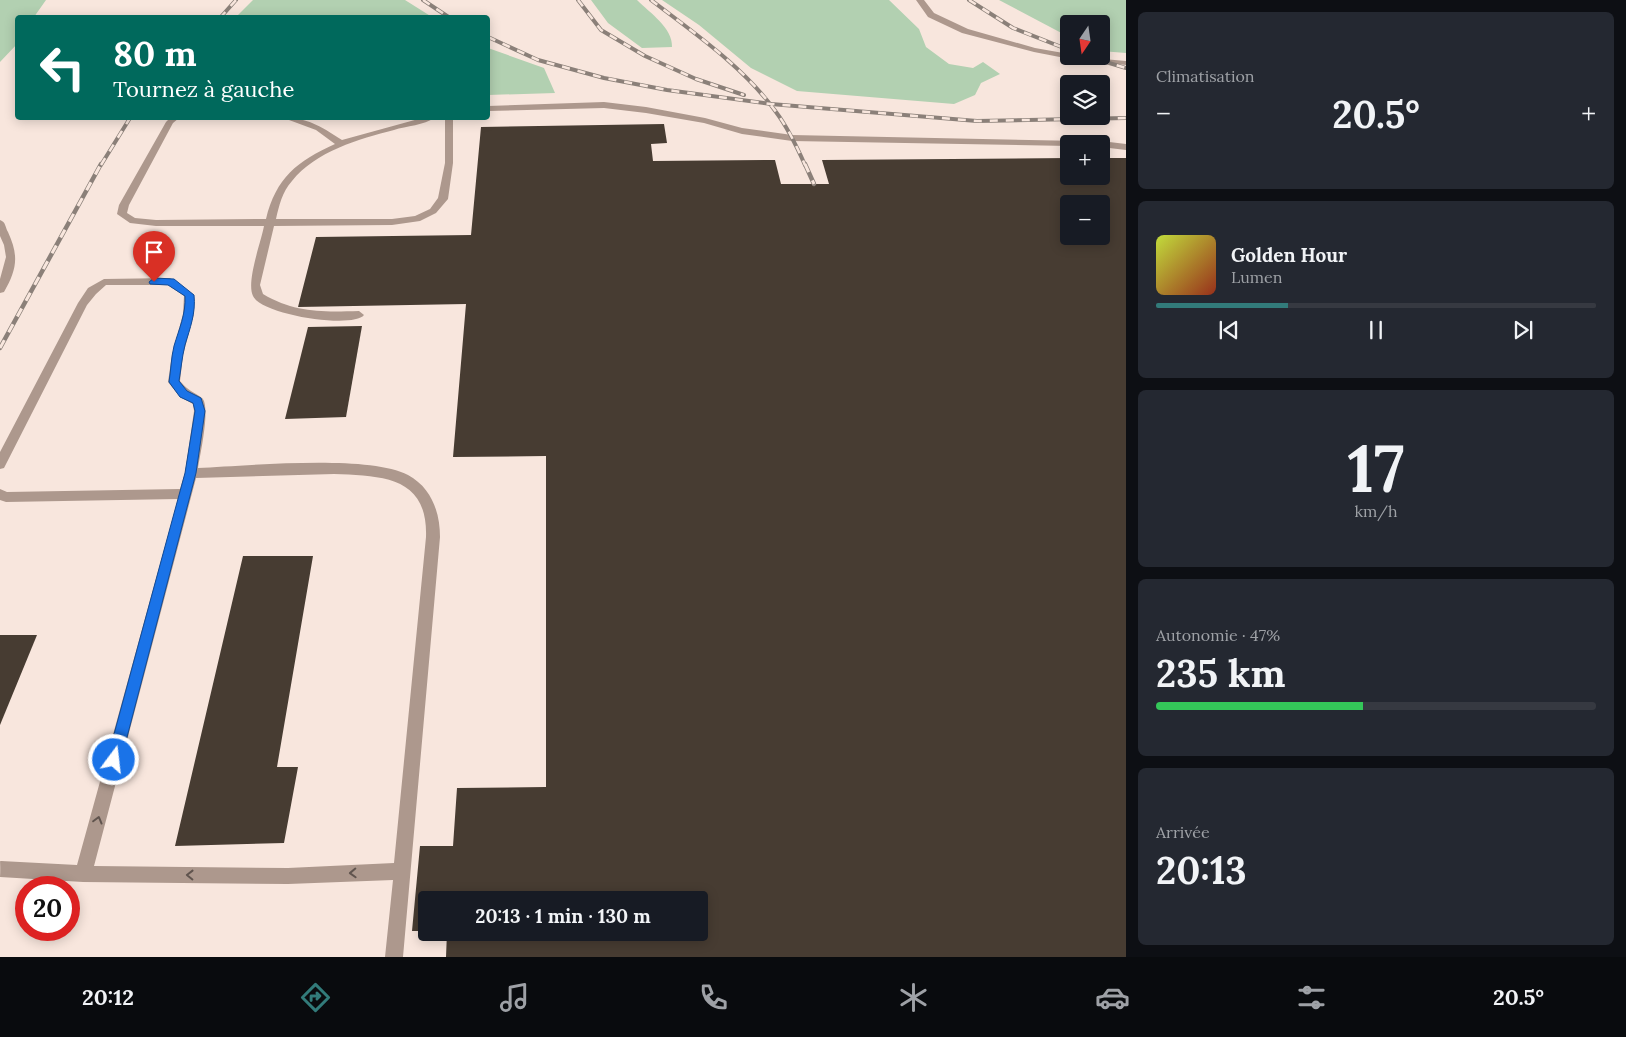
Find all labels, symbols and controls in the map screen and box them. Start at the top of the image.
north arrow [1060,15,1110,65]
map controls [1060,15,1110,245]
text: 80 m [113,31,197,76]
icon: left [30,35,95,100]
text: Climatisation [1156,66,1254,86]
text: Tournez à gauche [113,75,294,103]
button: layers [1060,75,1110,125]
text: 20.5° [1332,90,1420,138]
text: − [1156,96,1171,132]
text: + [1581,96,1596,132]
button: + [1060,135,1110,185]
button: − [1060,195,1110,245]
pin [133,231,175,282]
icon: arrive [140,238,168,266]
text: Golden Hour [1231,243,1347,267]
text: Lumen [1231,267,1283,287]
icon: previous [1215,316,1243,344]
icon: pause [1362,316,1390,344]
icon: next [1509,316,1537,344]
text: 17 [1348,427,1404,510]
text: km/h [1354,501,1398,521]
text: Autonomie · 47% [1156,625,1280,645]
text: 235 km [1156,649,1286,697]
position arrow [87,733,139,785]
one-way arrow [92,817,102,825]
text: Arrivée [1156,822,1210,842]
text: 20:13 [1156,846,1247,894]
one-way arrow [349,868,357,879]
one-way arrow [186,870,194,880]
speed limit sign: 20 [15,876,80,941]
text: 20:13 · 1 min · 130 m [475,904,651,928]
icon: directions [298,980,333,1015]
icon: music [497,980,532,1015]
icon: phone [696,980,731,1015]
icon: climate [896,980,931,1015]
icon: car [1095,980,1130,1015]
icon: filters [1294,980,1329,1015]
text: 20:12 [82,983,134,1011]
text: 20.5° [1493,983,1544,1011]

